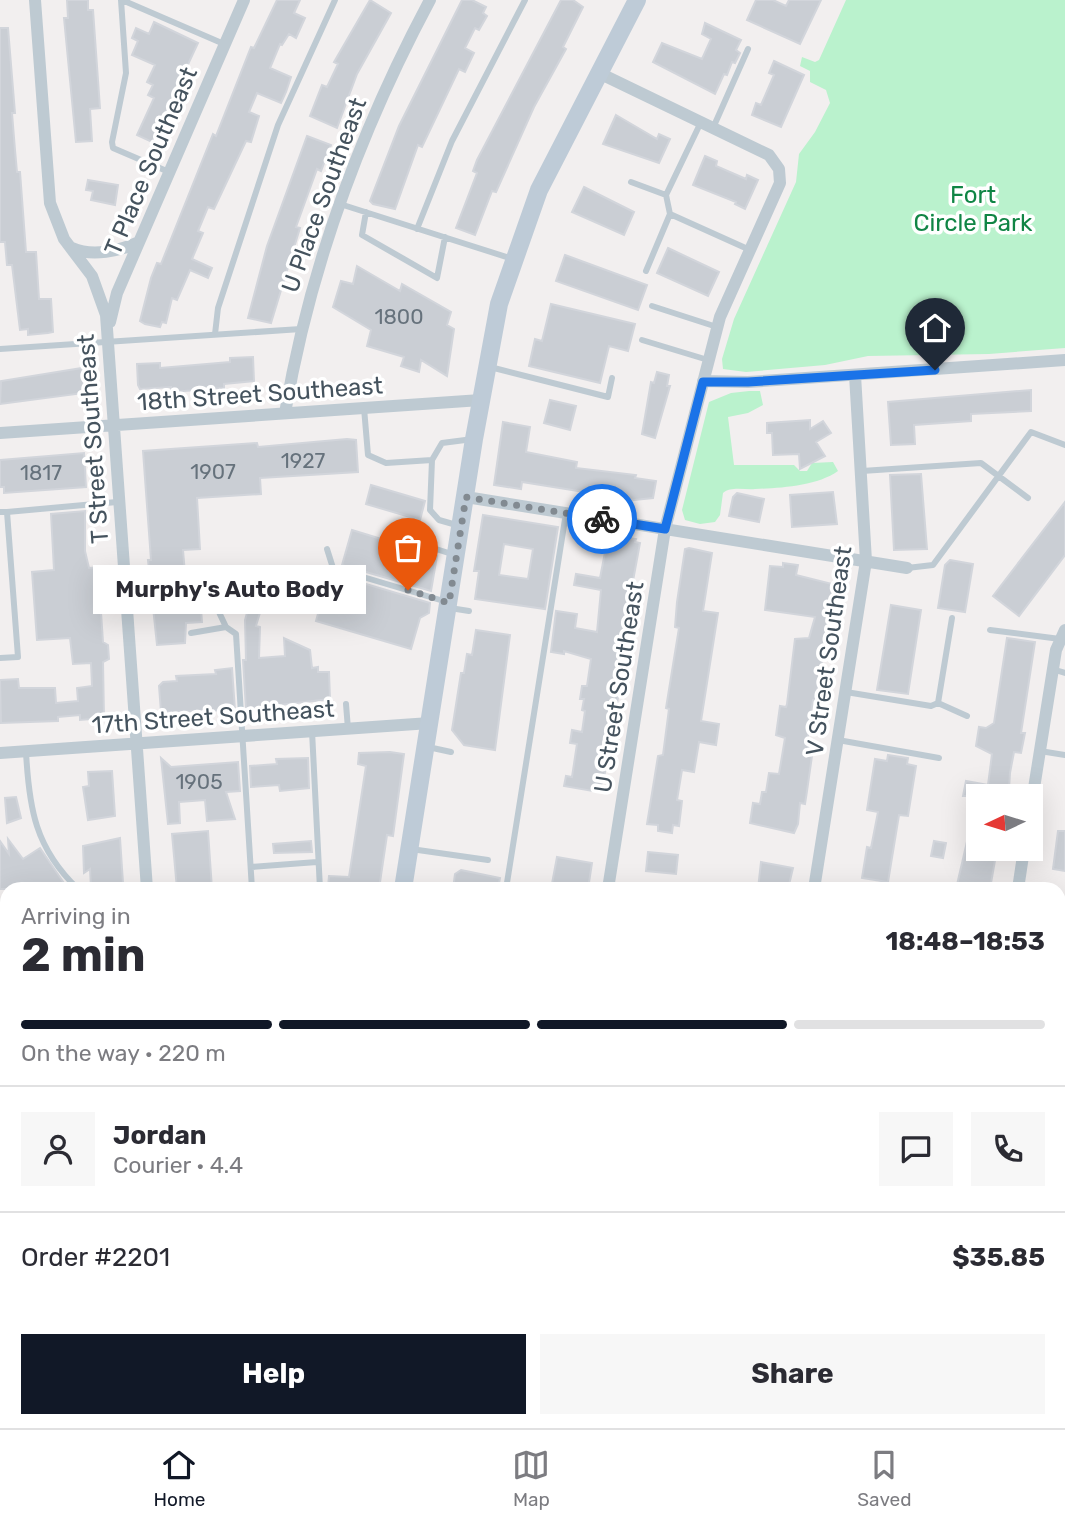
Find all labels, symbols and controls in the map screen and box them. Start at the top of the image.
street label: T Place Southeast [99,63,203,259]
street label: U Place Southeast [276,94,372,296]
park label: Fort Circle Park [913,181,1033,237]
pin [905,298,965,370]
house number: 1800 [374,304,424,329]
icon: home [916,309,954,347]
street label: T Street Southeast [72,333,114,545]
street label: 18th Street Southeast [136,371,384,417]
house number: 1927 [281,448,325,473]
house number: 1907 [190,459,236,484]
house number: 1817 [20,460,62,485]
courier [567,484,637,554]
icon: bike [583,500,621,538]
pin [378,518,438,590]
icon: bag [389,529,427,567]
street label: V Street Southeast [800,544,858,758]
callout: Murphy's Auto Body [93,566,366,614]
text: Murphy's Auto Body [115,575,344,603]
street label: U Street Southeast [588,579,650,795]
street label: 17th Street Southeast [91,695,335,739]
house number: 1905 [175,769,223,794]
north arrow [966,784,1043,861]
map controls [966,784,1043,861]
text: Arriving in [21,902,131,930]
text: 18:48–18:53 [885,926,1045,957]
text: 2 min [21,928,146,983]
text: On the way · 220 m [21,1039,226,1067]
button: person [21,1112,95,1186]
button: chat [879,1112,953,1186]
button: phone [971,1112,1045,1186]
text: Jordan [113,1120,206,1151]
text: Courier · 4.4 [113,1151,243,1179]
text: Order #2201 [21,1242,170,1273]
text: $35.85 [952,1242,1045,1273]
button: Help [21,1334,526,1414]
button: Share [540,1334,1045,1414]
tab: Home [153,1446,205,1511]
tab: Map [512,1446,550,1511]
tab: Saved [857,1446,912,1511]

